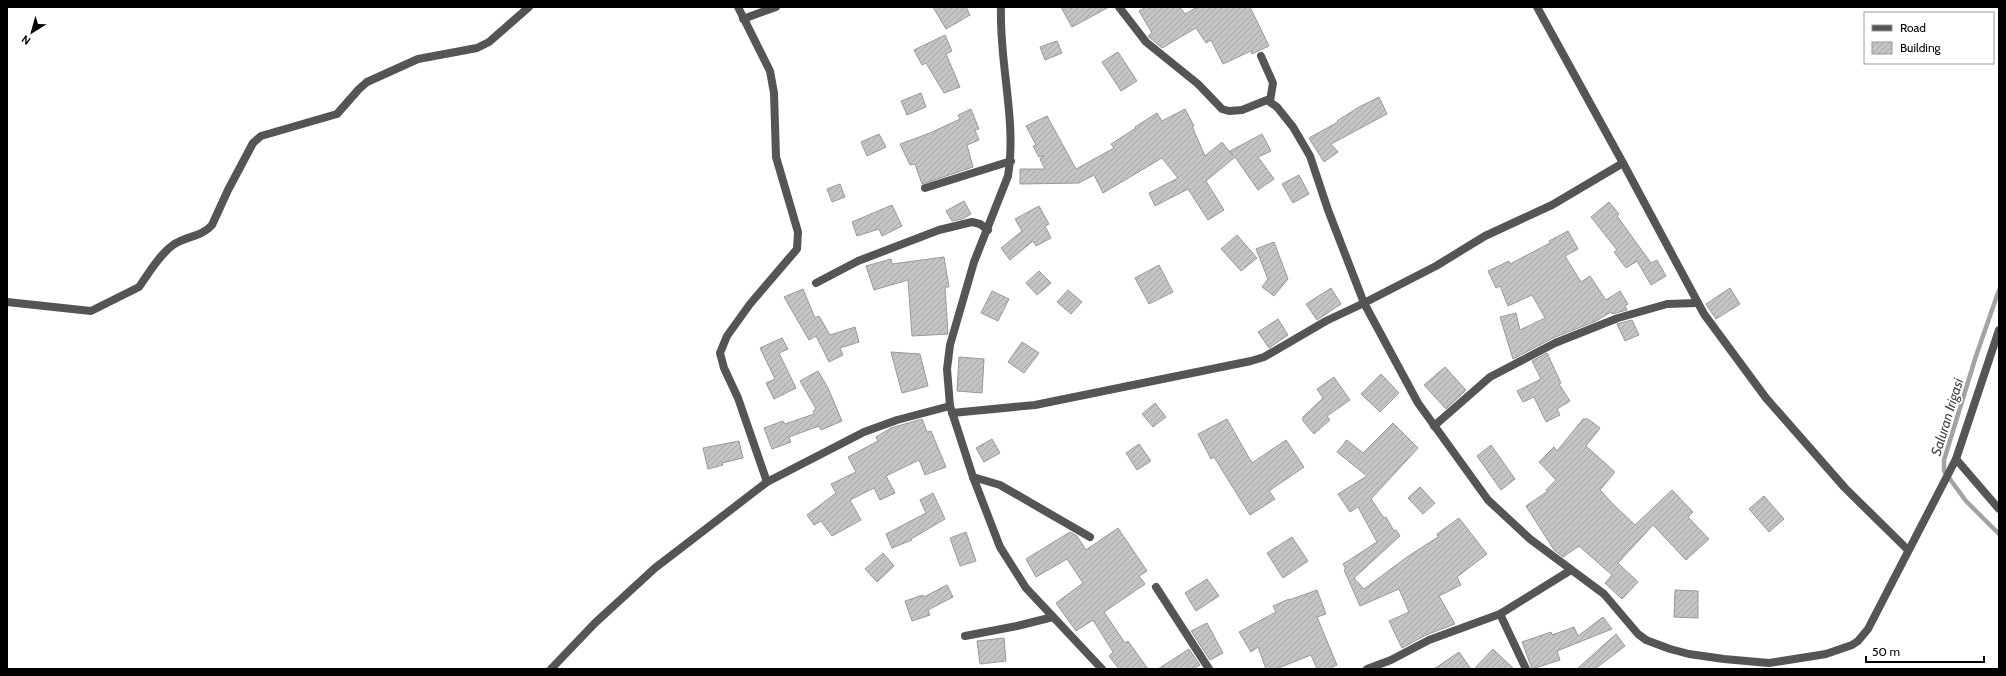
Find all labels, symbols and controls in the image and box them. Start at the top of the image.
north arrow [12,12,52,52]
legend [1864,12,1994,64]
text: Road [1900,20,1926,35]
text: N [19,32,33,48]
text: Building [1900,40,1942,55]
water label: Saluran Irigasi [1927,375,1968,458]
scale bar [1866,638,1984,664]
text: 50 m [1872,644,1900,659]

